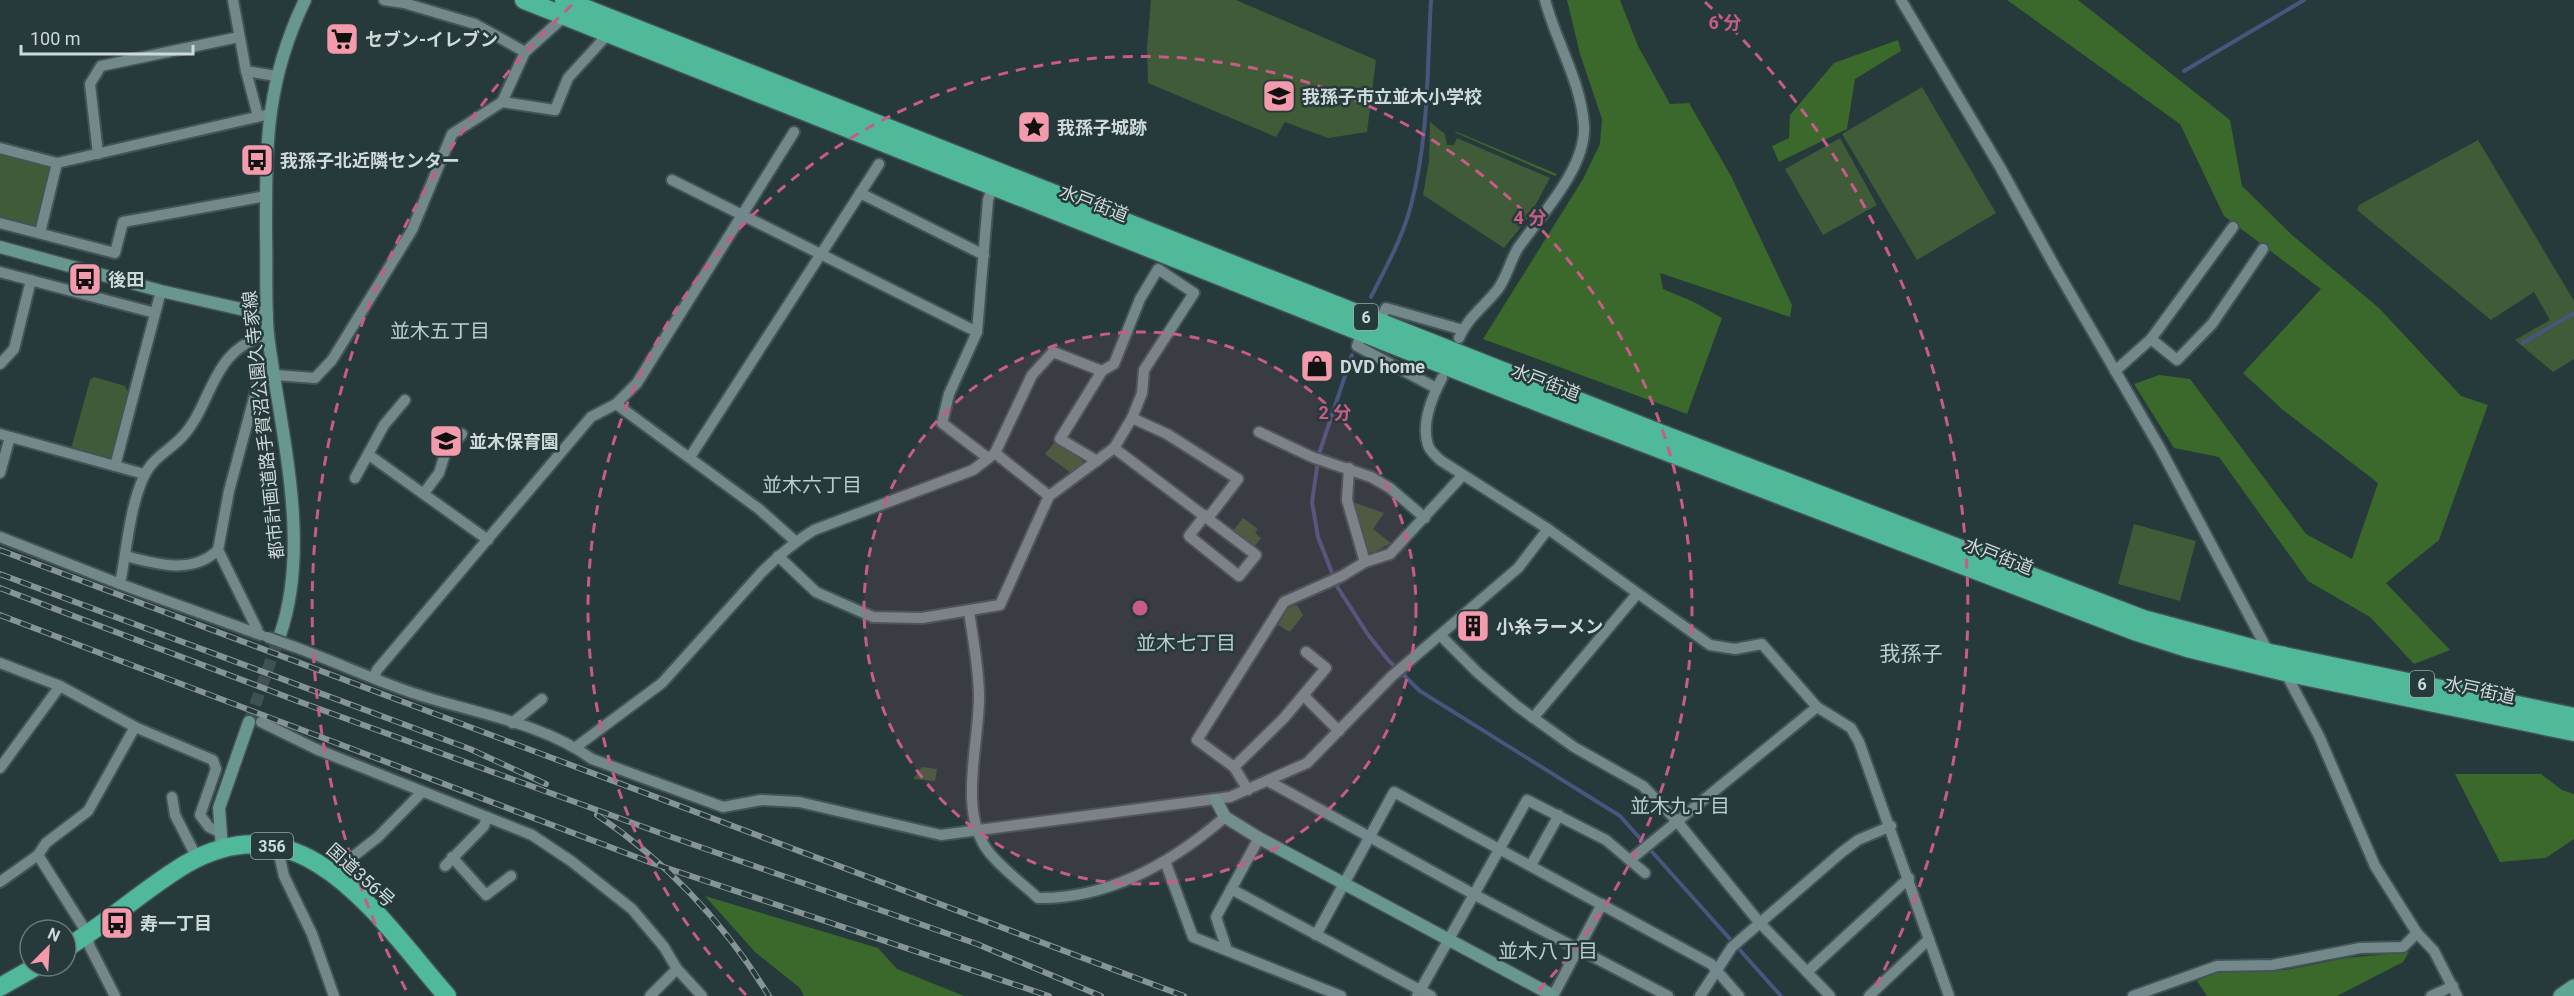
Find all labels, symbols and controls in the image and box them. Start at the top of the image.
text: 6 分 [1709,12,1741,33]
scale bar [21,18,194,56]
supermarket icon: セブン-イレブン [324,21,360,57]
text: 100 m [30,28,81,49]
place label: セブン-イレブン [365,29,498,50]
school or university icon: 我孫子市立並木小学校 [1261,78,1297,114]
place label: 我孫子市立並木小学校 [1302,86,1482,107]
place icon: 我孫子城跡 [1016,109,1052,145]
place label: 我孫子城跡 [1057,117,1147,138]
bus stop icon: 我孫子北近隣センター [239,142,275,178]
place label: 我孫子北近隣センター [280,150,460,171]
street label: 水戸街道 [1057,180,1131,226]
text: 4 分 [1514,207,1546,228]
bus stop icon: 後田 [67,261,103,297]
place label: 後田 [108,269,144,290]
street label: 都市計画道路手賀沼公園久寺家線 [238,290,288,560]
road number: 6 [1354,304,1378,330]
district label: 並木五丁目 [390,319,490,343]
shop icon: DVD home [1299,348,1335,384]
place label: DVD home [1340,356,1425,377]
street label: 水戸街道 [1509,359,1583,405]
text: 2 分 [1319,402,1351,423]
school or university icon: 並木保育園 [428,423,464,459]
place label: 並木保育園 [469,431,559,452]
district label: 並木六丁目 [762,473,862,497]
street label: 水戸街道 [1962,533,2036,579]
centre of rings [1130,598,1150,618]
building icon: 小糸ラーメン [1455,608,1491,644]
place label: 小糸ラーメン [1496,616,1603,637]
district label: 並木七丁目 [1136,631,1236,655]
district label: 我孫子 [1880,642,1943,666]
road number: 6 [2410,671,2434,697]
street label: 水戸街道 [2443,672,2517,708]
district label: 並木九丁目 [1630,794,1730,818]
road number: 356 [251,833,293,859]
street label: 国道356号 [323,839,399,911]
bus stop icon: 寿一丁目 [99,905,135,941]
place label: 寿一丁目 [140,913,212,934]
north arrow [18,918,78,978]
text: N [45,924,63,946]
district label: 並木八丁目 [1498,939,1598,963]

